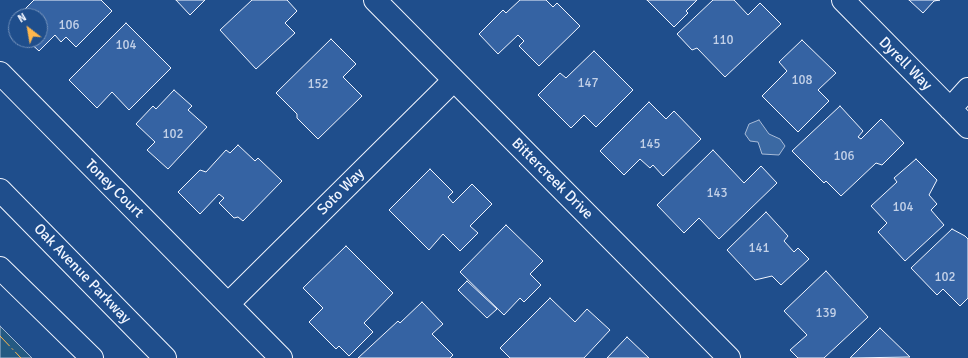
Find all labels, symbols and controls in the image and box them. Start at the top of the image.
north arrow [8,8,48,48]
text: N [15,11,29,26]
house number: 106 [58,18,80,34]
house number: 110 [712,33,734,49]
street label: Dyrell Way [875,34,935,94]
house number: 104 [115,38,137,54]
house number: 108 [791,73,813,89]
house number: 147 [577,76,599,92]
house number: 152 [307,77,329,93]
house number: 102 [162,127,184,143]
street label: Bittercreek Drive [508,135,596,223]
house number: 145 [639,137,661,153]
house number: 106 [833,149,855,165]
street label: Toney Court [81,156,147,222]
street label: Soto Way [314,165,368,219]
house number: 143 [706,186,728,202]
house number: 104 [892,200,914,216]
street label: Oak Avenue Parkway [30,220,134,328]
house number: 141 [748,241,770,257]
house number: 102 [934,270,956,286]
house number: 139 [815,306,837,322]

